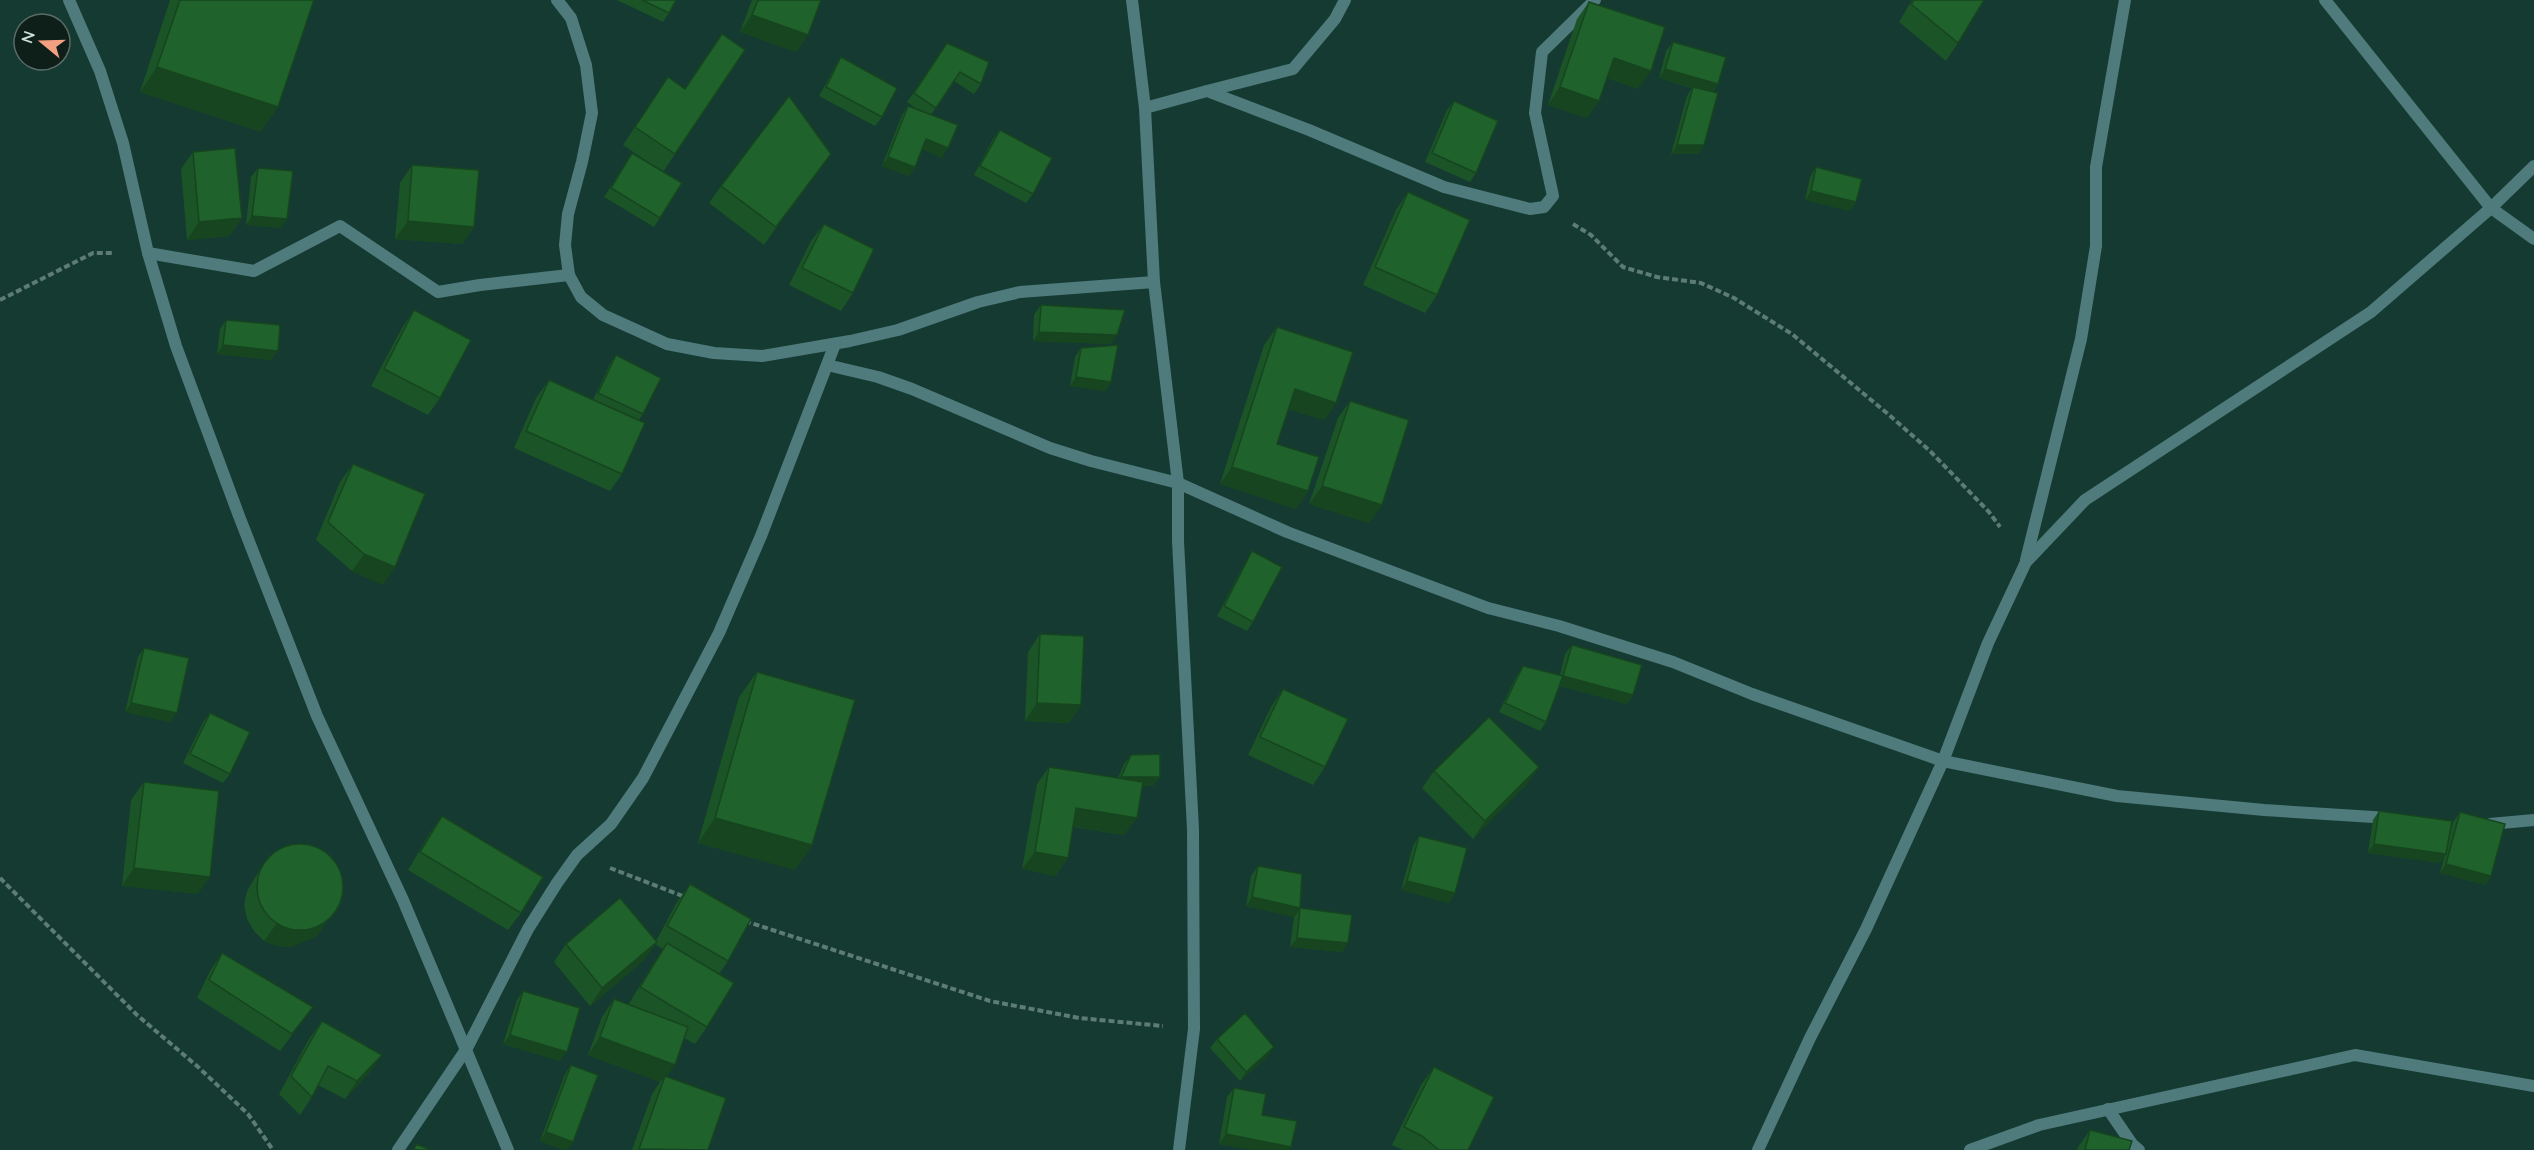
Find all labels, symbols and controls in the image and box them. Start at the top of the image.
north arrow [12,12,72,72]
text: N [16,28,39,46]

